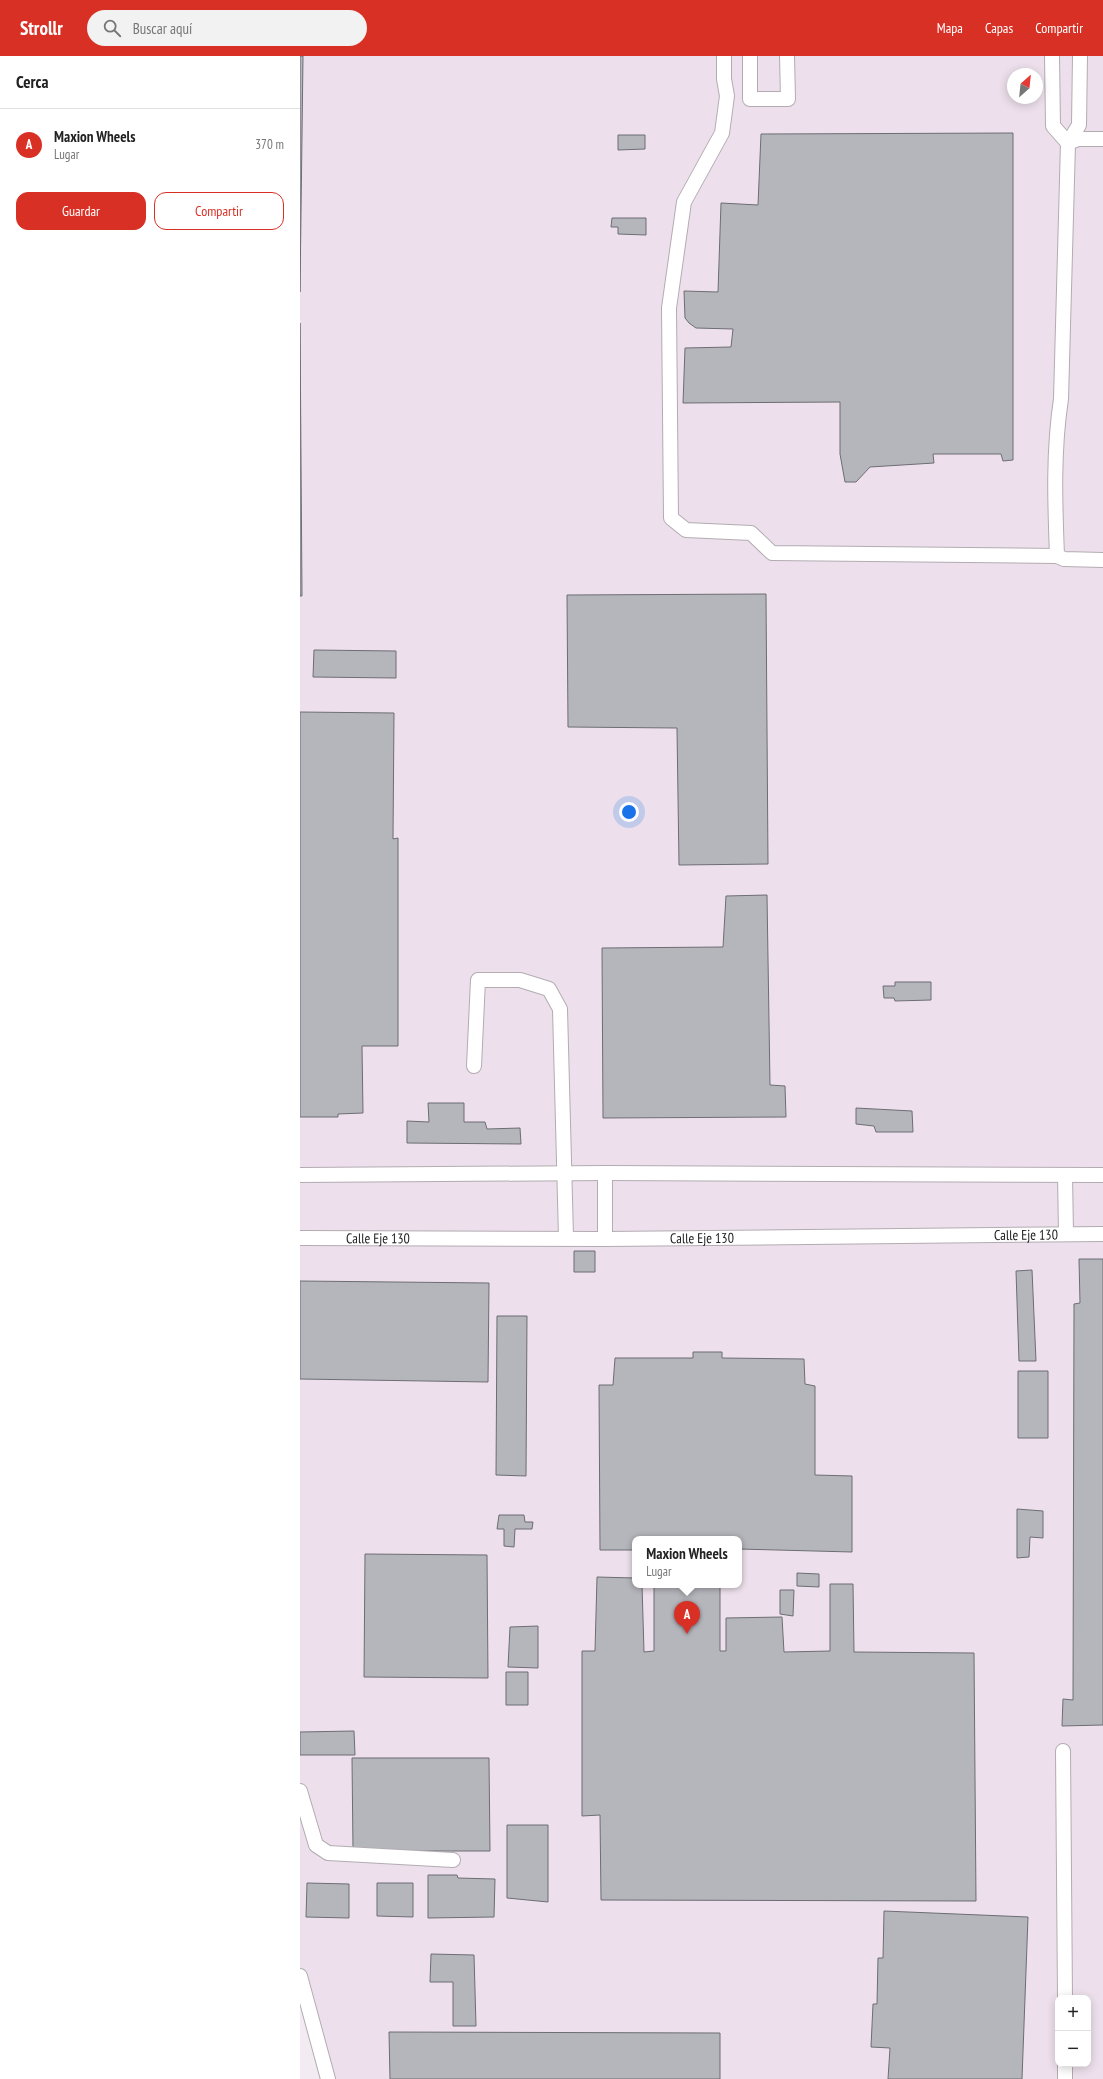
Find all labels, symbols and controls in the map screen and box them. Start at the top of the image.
search box [87,10,367,46]
text: Strollr [20,16,63,40]
icon: search [101,17,123,39]
text: Buscar aquí [133,19,192,38]
text: Mapa [937,19,963,37]
text: Capas [985,19,1013,37]
text: Compartir [1035,19,1083,37]
north arrow [1007,68,1043,104]
text: Cerca [16,71,49,93]
text: Maxion Wheels [54,127,136,146]
text: A [26,136,32,153]
text: 370 m [255,136,284,153]
text: Lugar [54,146,79,163]
button: Guardar [16,192,146,230]
button: Compartir [154,192,284,230]
your location [619,802,639,822]
street label: Calle Eje 130 [994,1225,1058,1244]
street label: Calle Eje 130 [346,1229,410,1247]
street label: Calle Eje 130 [670,1229,734,1247]
popup [632,1536,742,1588]
text: Maxion Wheels [646,1544,728,1563]
text: Lugar [646,1563,671,1580]
pin: A [674,1601,700,1634]
map controls [1055,1995,1091,2067]
button: + [1055,1995,1091,2031]
button: − [1055,2031,1091,2067]

